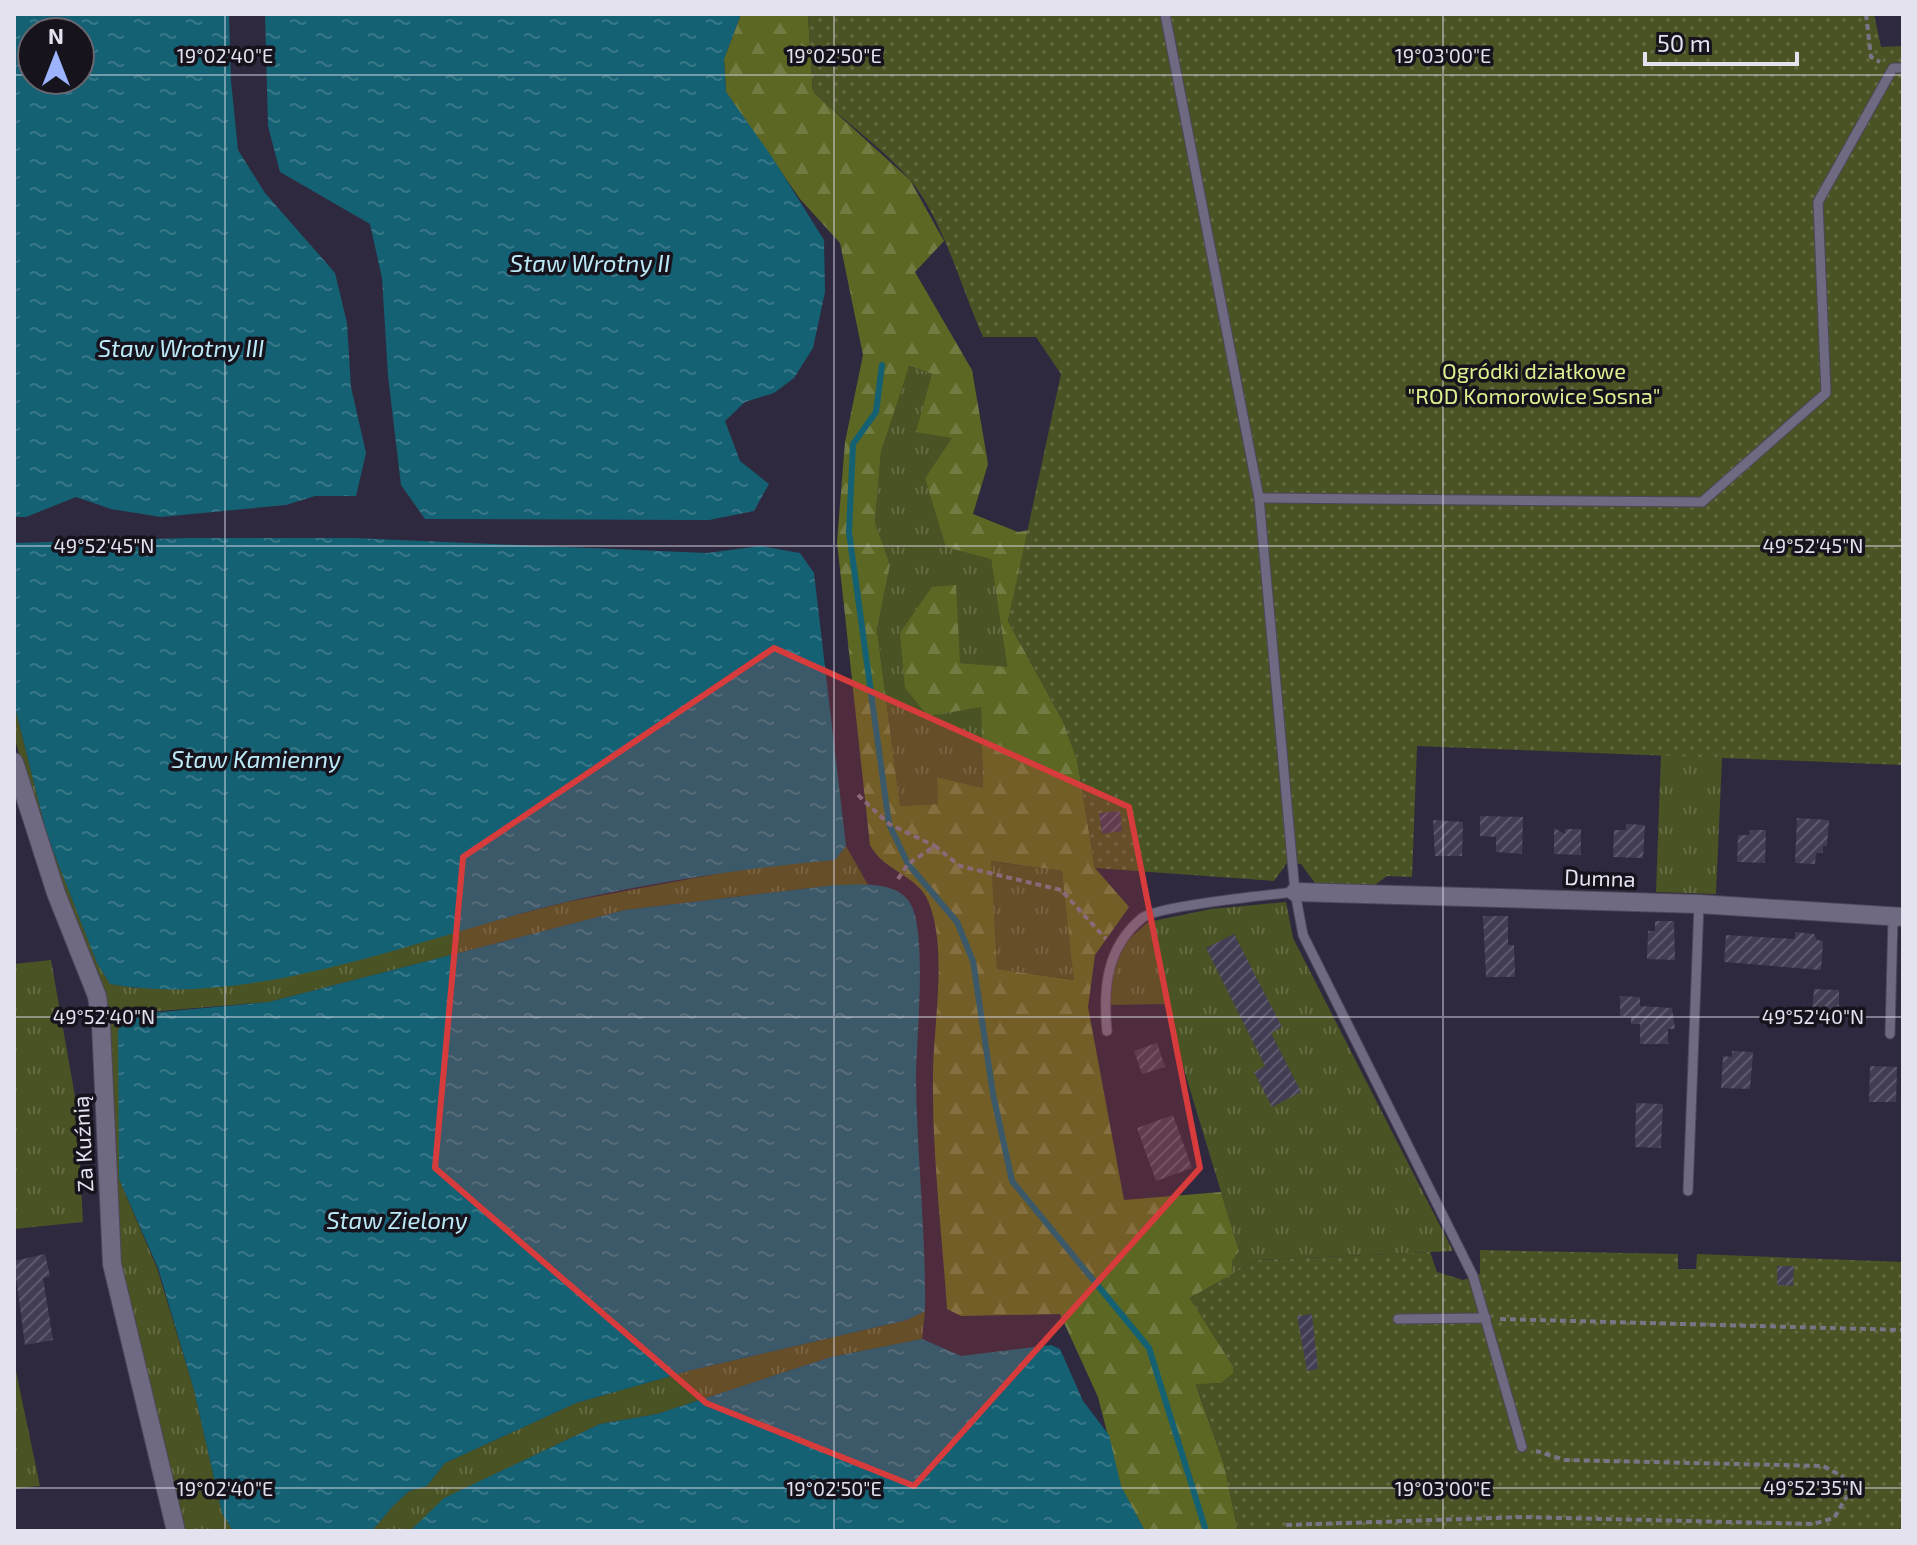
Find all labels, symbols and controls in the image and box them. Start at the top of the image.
north arrow [16,16,96,96]
scale bar [1645,16,1797,66]
text: N [48,22,64,48]
text: 50 m [1657,28,1711,57]
text: 19°02'40"E [177,43,273,67]
text: 19°02'50"E [786,43,882,67]
text: 19°03'00"E [1395,43,1491,67]
water label: Staw Wrotny II [510,248,670,277]
water label: Staw Wrotny III [98,333,264,362]
park label: Ogródki działkowe "ROD Komorowice Sosna" [1408,357,1660,408]
text: 49°52'45"N [54,533,154,557]
text: 49°52'45"N [1763,533,1863,557]
water label: Staw Kamienny [171,744,341,773]
street label: Dumna [1564,863,1636,891]
text: 49°52'40"N [53,1004,155,1028]
text: 49°52'40"N [1762,1004,1864,1028]
street label: Za Kuźnią [66,1095,98,1193]
water label: Staw Zielony [326,1205,468,1234]
text: 49°52'35"N [1763,1475,1863,1499]
text: 19°02'40"E [177,1476,273,1500]
text: 19°02'50"E [786,1476,882,1500]
text: 19°03'00"E [1395,1476,1491,1500]

